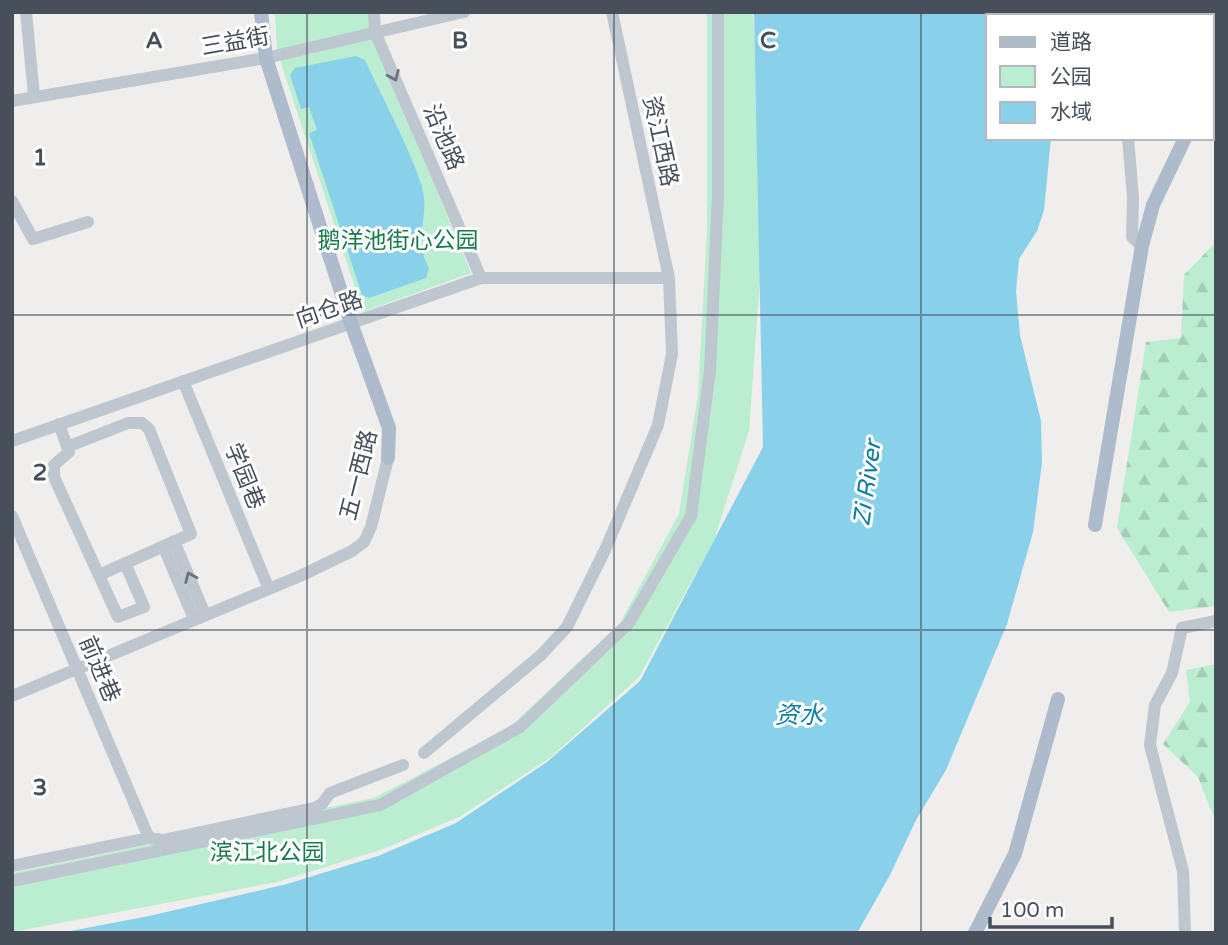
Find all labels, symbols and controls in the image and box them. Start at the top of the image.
legend [986,14,1214,140]
street label: 三益街 [199,22,272,62]
text: A [145,27,163,55]
text: B [452,27,468,55]
text: C [760,27,776,55]
text: 道路 [1050,30,1092,55]
text: 公园 [1050,65,1092,90]
one-way arrow [386,69,400,82]
street label: 资江西路 [637,93,683,189]
street label: 沿池路 [417,100,469,175]
text: 水域 [1050,100,1092,125]
text: 1 [33,144,47,172]
park label: 鹅洋池街心公园 [318,227,479,255]
street label: 向仓路 [292,285,367,334]
street label: 五一西路 [334,427,384,523]
water label: Zi River [847,436,888,528]
street label: 学园巷 [218,439,270,514]
text: 2 [33,459,47,487]
one-way arrow [184,572,198,585]
street label: 前进巷 [73,632,125,707]
water label: 资水 [775,701,824,730]
text: 3 [33,774,47,802]
park label: 滨江北公园 [210,839,325,867]
scale bar [990,886,1112,930]
text: 100 m [1000,898,1064,923]

